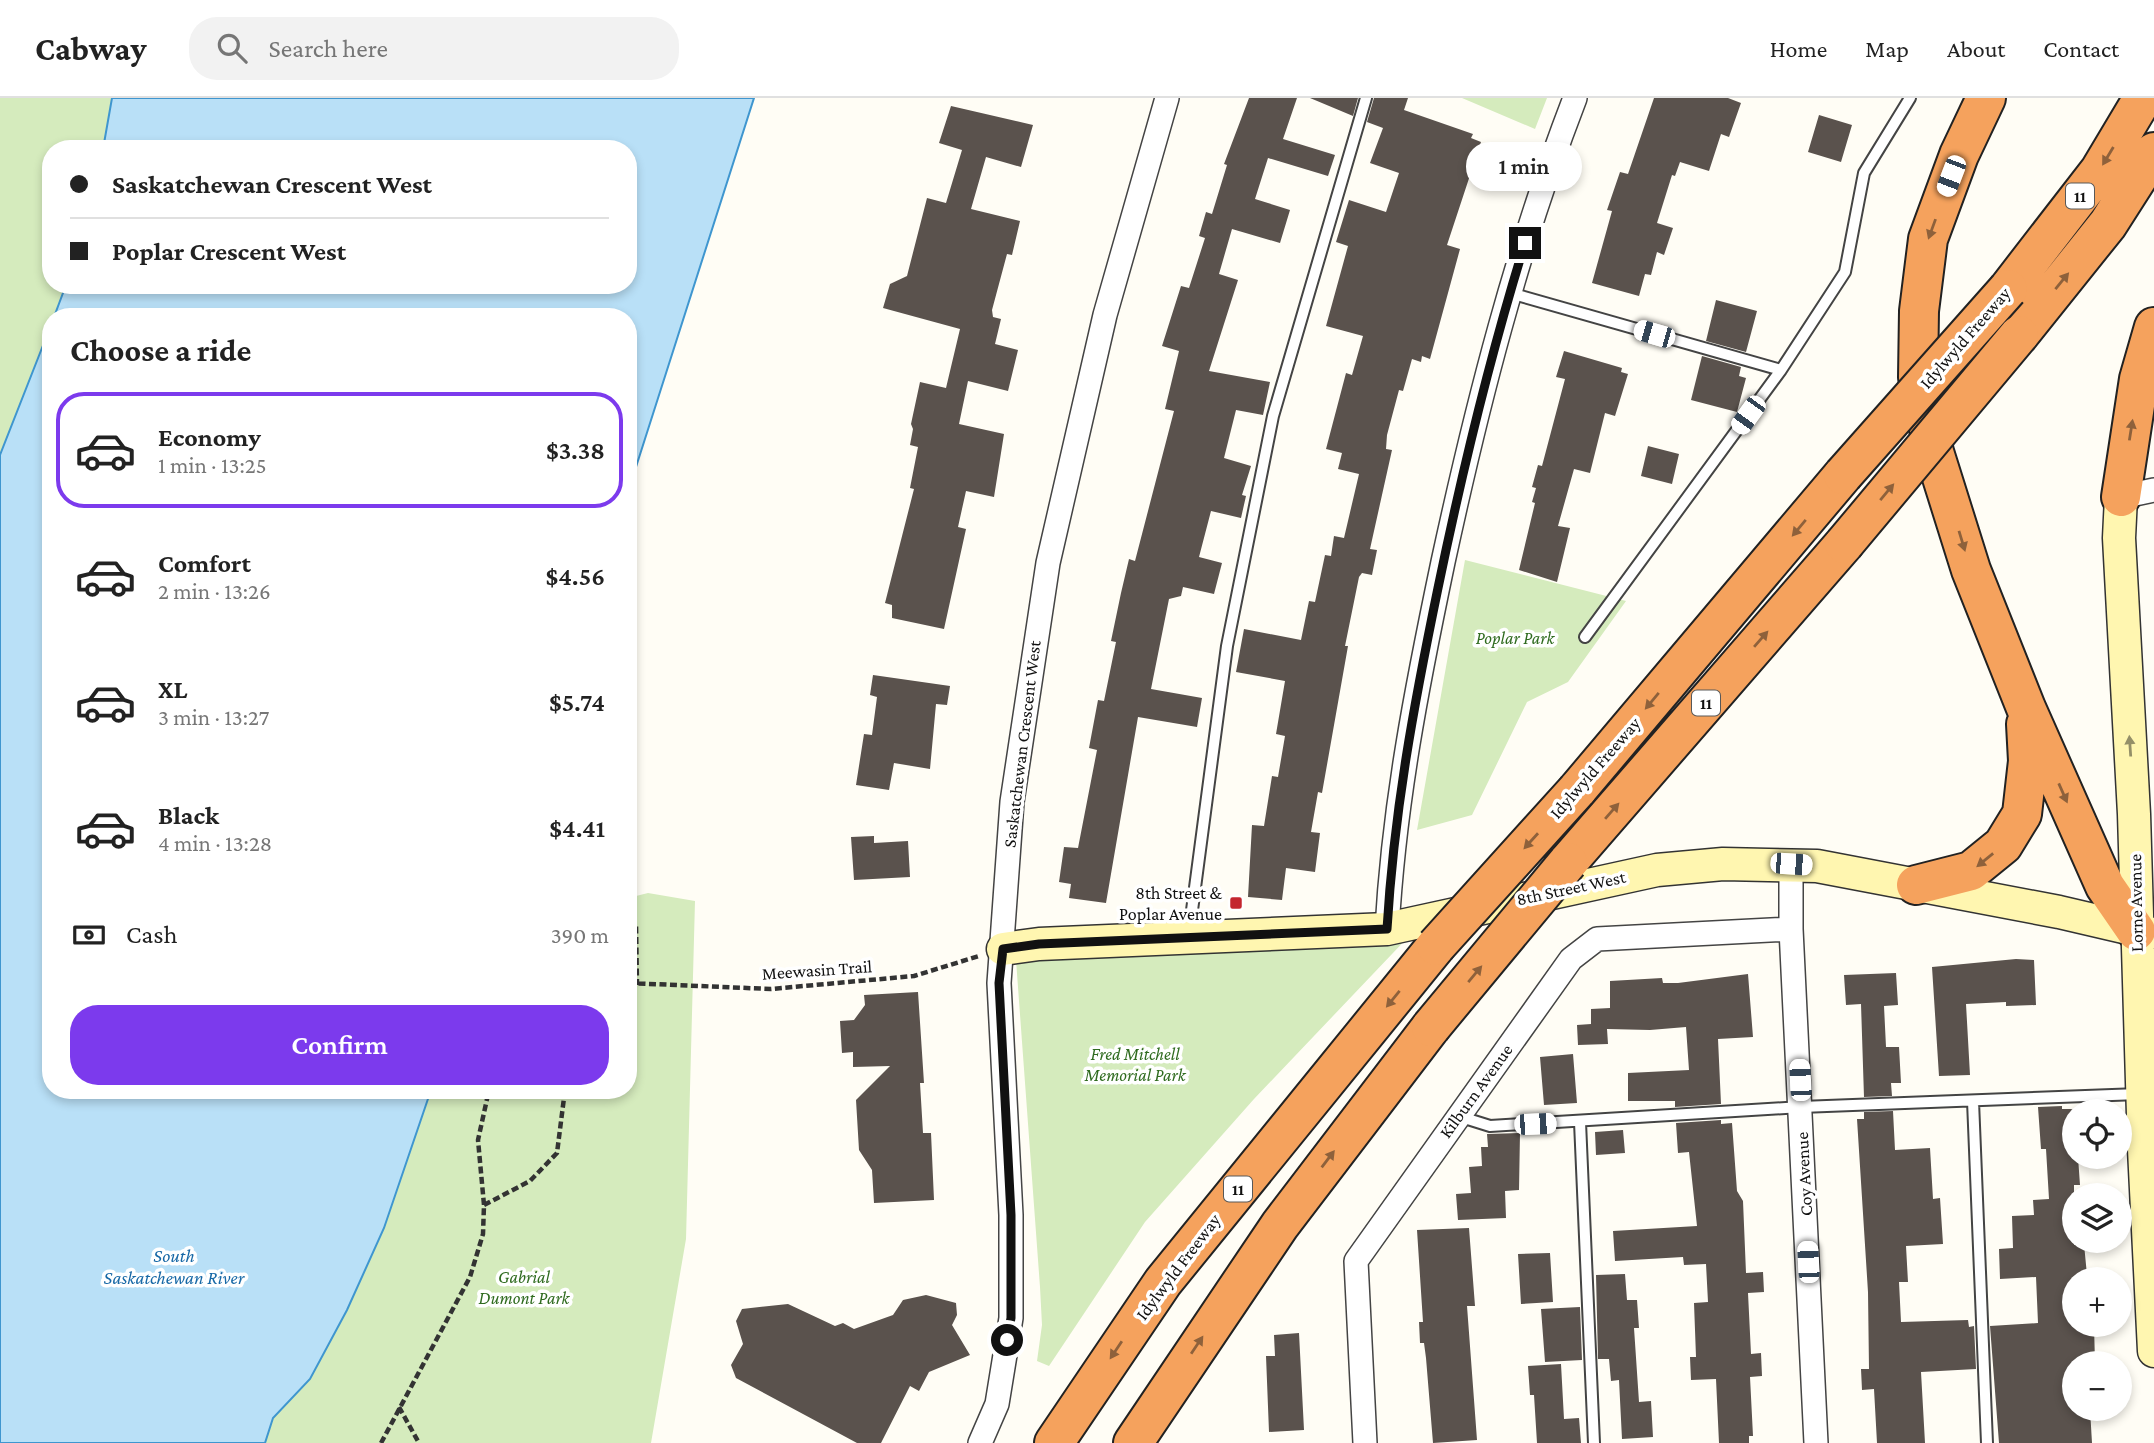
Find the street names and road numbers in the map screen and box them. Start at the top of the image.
road number: 11 [2066,184,2094,208]
street label: Idylwyld Freeway [1916,283,2015,393]
street label: Saskatchewan Crescent West [999,638,1045,849]
road number: 11 [1692,690,1720,716]
street label: Idylwyld Freeway [1546,713,1645,823]
street label: Lorne Avenue [2125,854,2147,952]
street label: 8th Street West [1515,866,1628,909]
street label: Meewasin Trail [761,956,873,984]
street label: Kilburn Avenue [1435,1040,1517,1142]
street label: Coy Avenue [1792,1131,1816,1217]
road number: 11 [1224,1176,1252,1202]
street label: Idylwyld Freeway [1132,1210,1225,1324]

